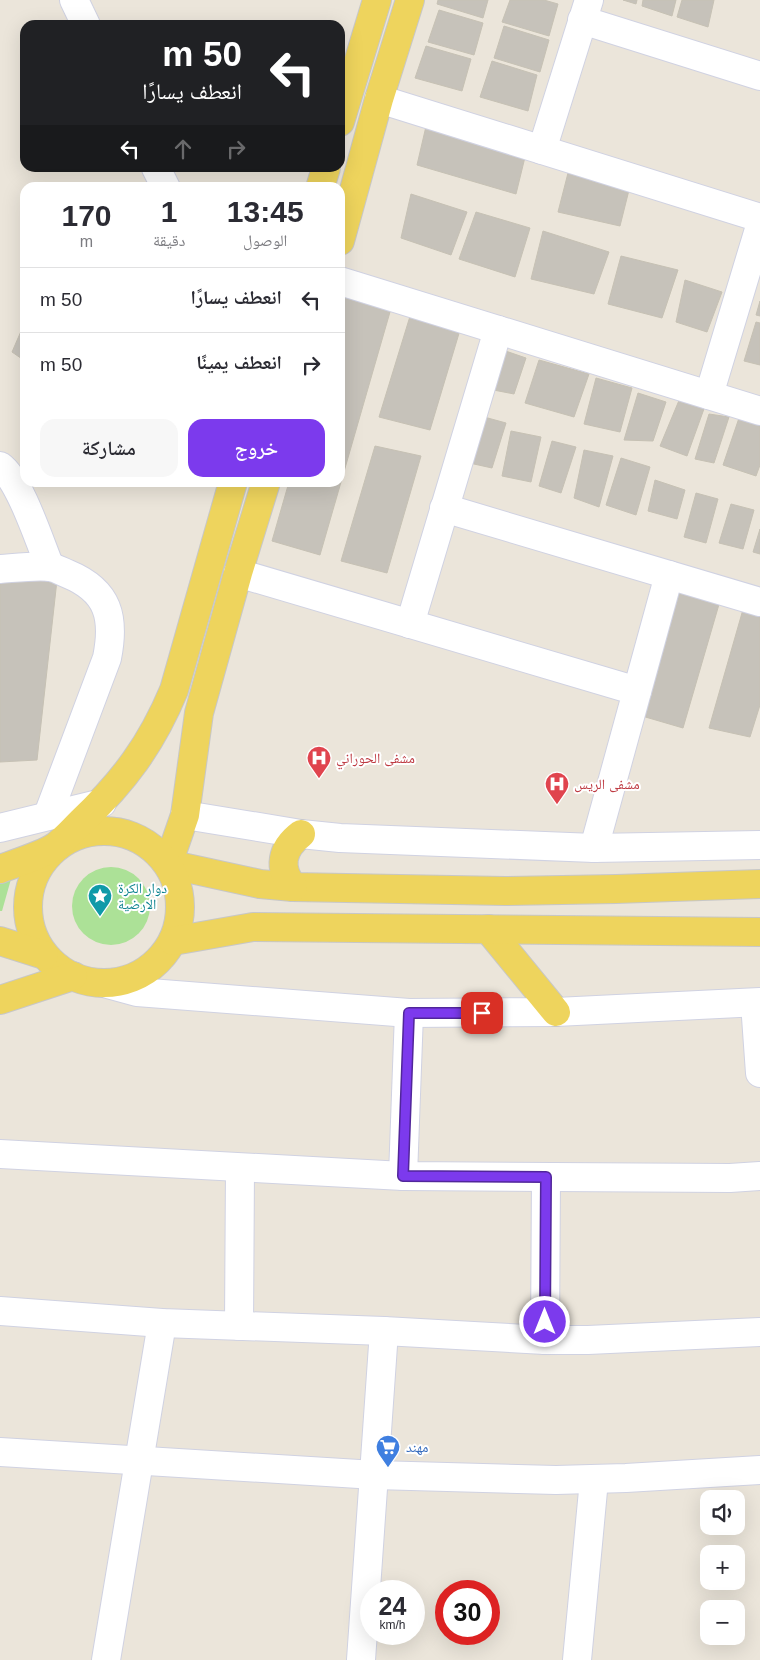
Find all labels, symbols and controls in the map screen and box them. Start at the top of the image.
text: 50 m [162,34,242,73]
icon: left [260,40,325,105]
text: انعطف يسارًا [142,79,242,104]
icon: left [116,135,144,163]
icon: ahead [169,135,197,163]
icon: right [222,135,250,163]
text: 1 [161,195,178,228]
text: 13:45 [227,195,304,228]
text: 170 [61,199,112,232]
text: دقيقة [153,232,185,249]
text: الوصول [243,232,287,249]
text: m [80,233,93,250]
icon: left [297,286,325,314]
text: انعطف يسارًا [191,287,282,308]
text: 50 m [40,289,82,310]
icon: right [297,351,325,379]
text: انعطف يمينًا [196,352,282,373]
text: 50 m [40,354,82,375]
button: مشاركة [40,419,178,477]
button: خروج [188,419,325,477]
hospital icon: مشفى الحوراني [306,745,332,779]
place label: مشفى الحوراني [336,750,415,770]
hospital icon: مشفى الريس [544,771,570,805]
place label: مشفى الريس [574,776,640,793]
place label: دوار الكرة الارضية [118,880,167,913]
place icon: دوار الكرة الارضية [87,883,113,917]
pin [461,992,503,1034]
icon: arrive [468,999,496,1027]
position arrow [518,1295,570,1347]
supermarket icon: مهند [375,1434,401,1468]
place label: مهند [406,1439,428,1455]
map controls [700,1490,745,1645]
button: sound [700,1490,745,1535]
button: + [700,1545,745,1590]
speed limit sign: 30 [435,1580,500,1645]
text: 24 [379,1592,406,1620]
button: − [700,1600,745,1645]
text: km/h [379,1618,406,1632]

